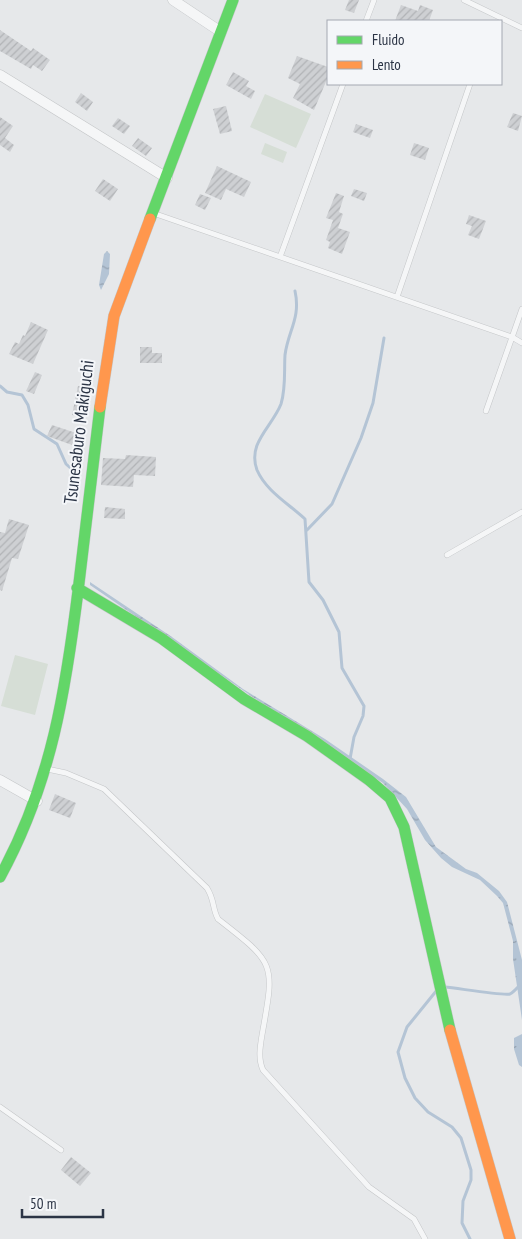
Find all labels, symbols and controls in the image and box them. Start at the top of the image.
legend [327,20,502,85]
text: Fluido [372,30,404,49]
text: Lento [372,55,401,74]
street label: Tsunesaburo Makiguchi [58,359,99,505]
scale bar [22,1186,104,1218]
text: 50 m [30,1194,56,1213]

